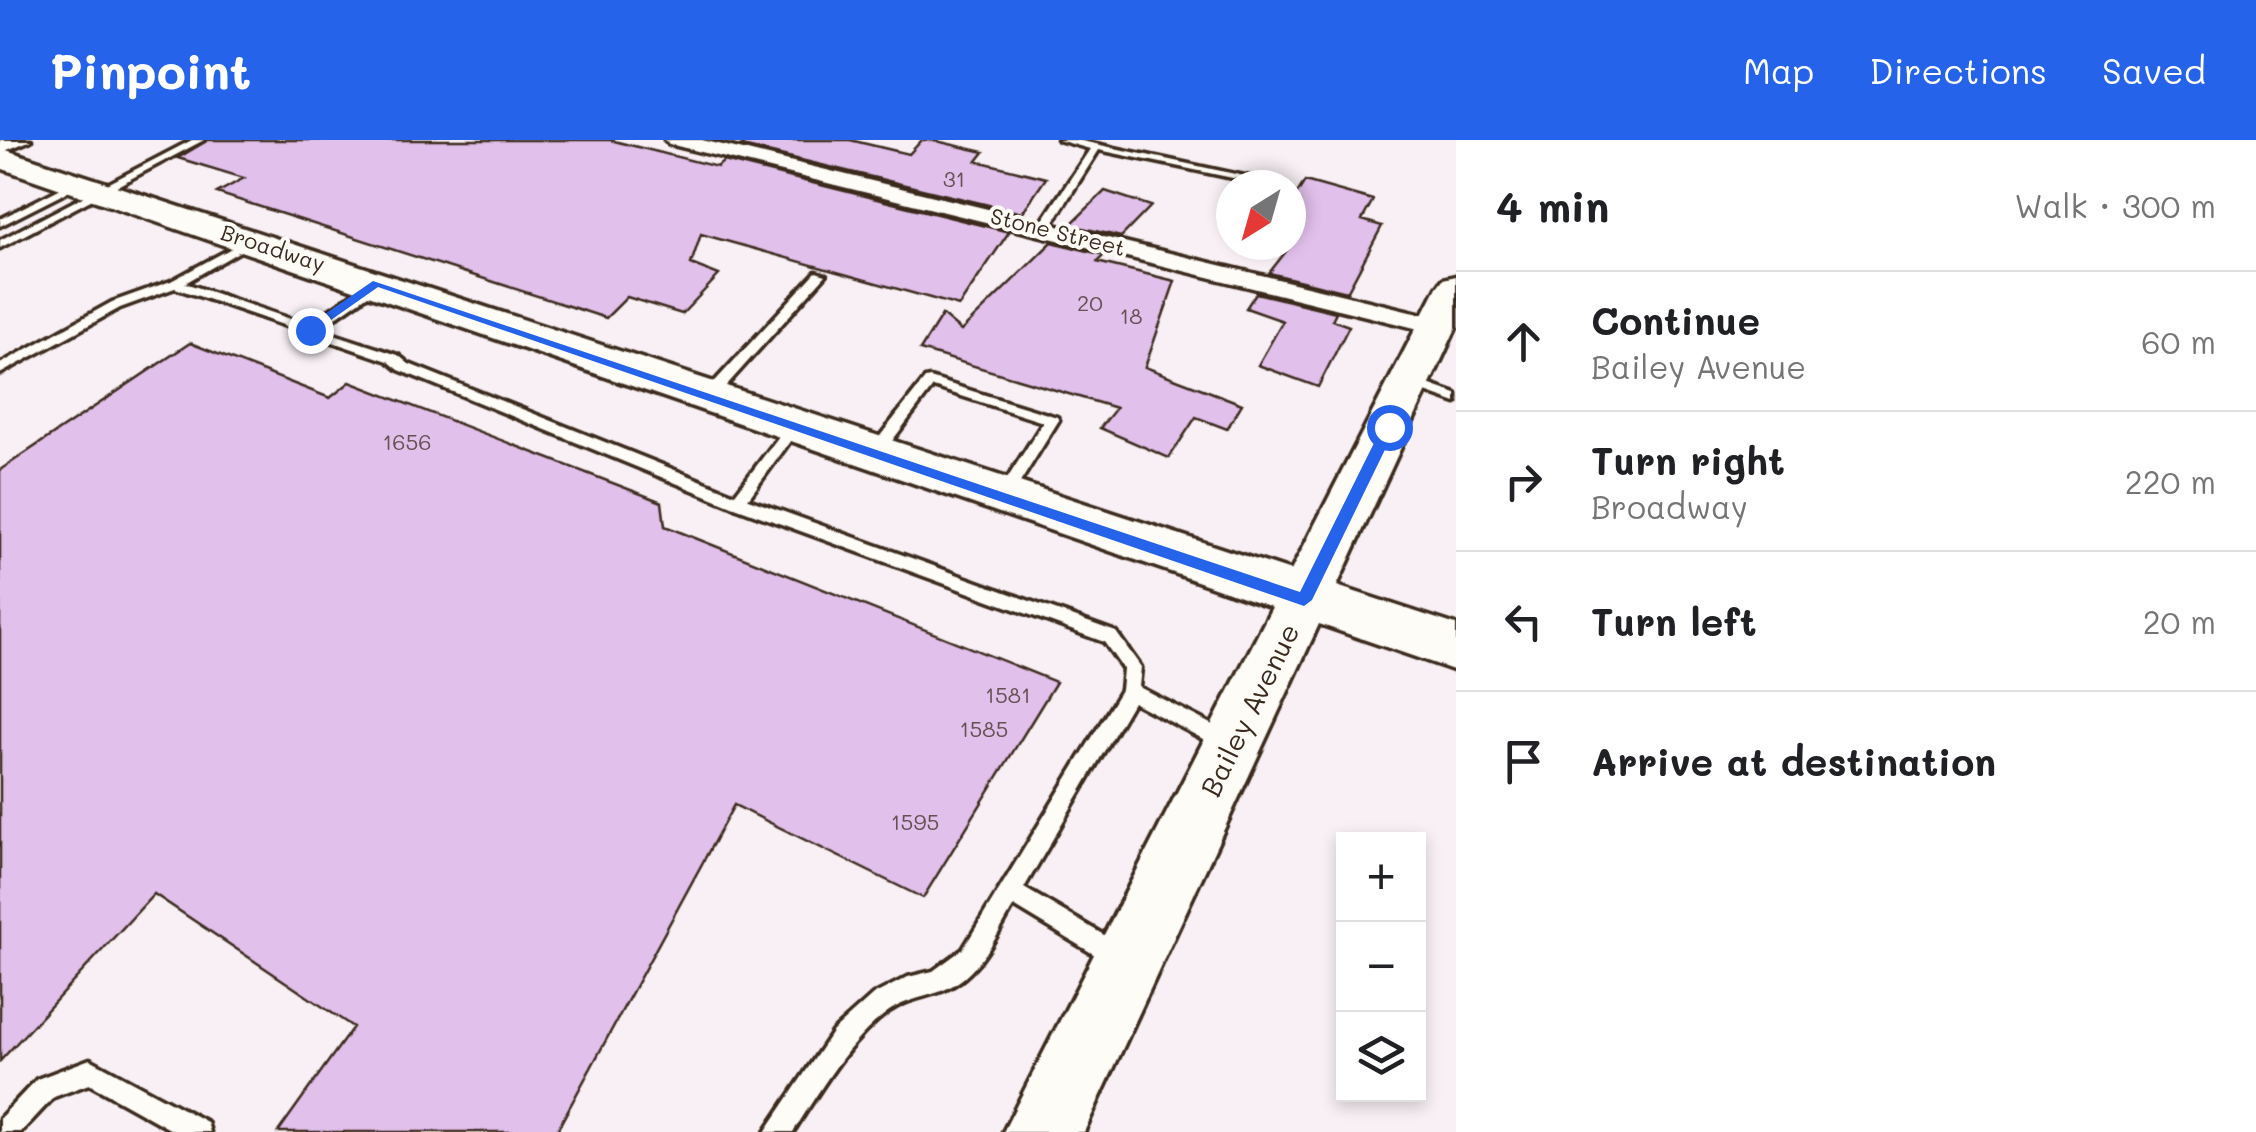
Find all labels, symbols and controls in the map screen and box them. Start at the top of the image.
text: Pinpoint [50,39,251,101]
text: Map [1743,47,1814,93]
text: Directions [1869,47,2047,93]
text: Saved [2102,47,2206,93]
house number: 31 [943,164,965,193]
north arrow [1216,170,1306,260]
text: 4 min [1496,178,1609,233]
text: Walk · 300 m [2015,184,2216,226]
street label: Stone Street [988,201,1129,262]
street label: Broadway [217,217,329,278]
house number: 20 [1077,288,1103,317]
text: Continue [1591,295,1760,345]
house number: 18 [1119,301,1143,330]
route end [288,308,334,354]
icon: ahead [1496,314,1551,369]
text: 60 m [2141,320,2216,362]
text: Bailey Avenue [1591,345,1806,387]
route start [1367,405,1413,451]
house number: 1656 [382,427,432,456]
text: Turn right [1591,435,1785,485]
icon: right [1496,454,1551,509]
text: 220 m [2125,460,2216,502]
text: Broadway [1591,485,1748,527]
icon: left [1496,594,1551,649]
text: Turn left [1591,596,1757,646]
text: 20 m [2143,600,2216,642]
street label: Bailey Avenue [1192,617,1307,802]
house number: 1581 [985,680,1031,709]
house number: 1585 [960,714,1008,743]
icon: arrive [1496,734,1551,789]
text: Arrive at destination [1591,736,1996,786]
house number: 1595 [891,807,939,836]
map controls [1336,832,1426,1102]
button: + [1336,832,1426,922]
button: − [1336,922,1426,1012]
button: layers [1336,1012,1426,1102]

